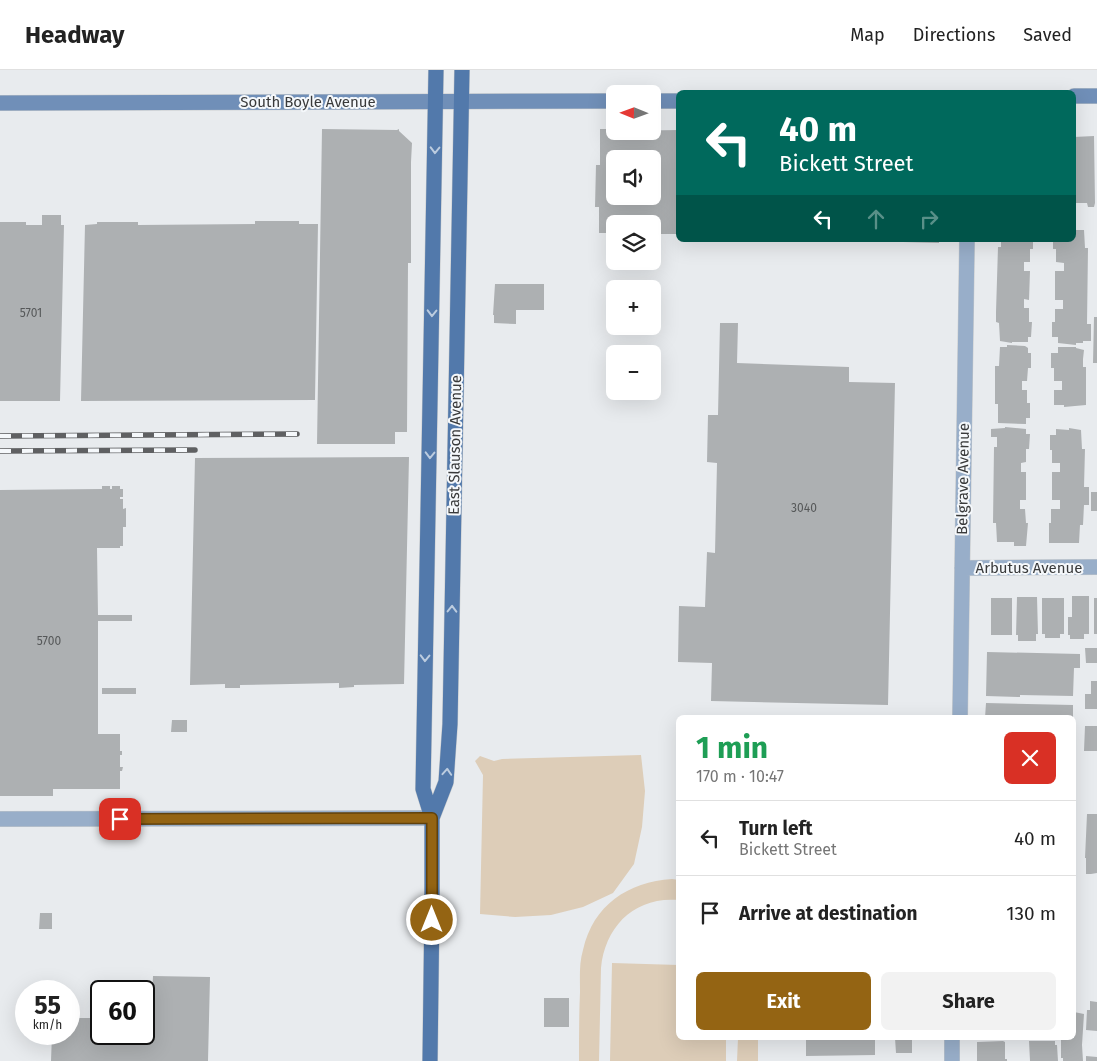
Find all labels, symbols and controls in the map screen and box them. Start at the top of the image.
text: Headway [25,21,124,49]
text: Map [850,24,885,46]
text: Directions [913,24,995,46]
text: Saved [1023,24,1072,46]
north arrow [606,85,661,140]
map controls [606,85,661,400]
street label: South Boyle Avenue [240,93,376,111]
text: 40 m [779,108,857,150]
icon: left [696,110,761,175]
one-way arrow [430,147,440,155]
button: sound [606,150,661,205]
text: Bickett Street [779,150,914,177]
icon: left [809,205,837,233]
icon: ahead [862,205,890,233]
icon: right [915,205,943,233]
button: layers [606,215,661,270]
button: + [606,280,661,335]
house number: 5701 [20,306,42,320]
one-way arrow [426,309,437,317]
button: − [606,345,661,400]
street label: East Slauson Avenue [445,375,465,515]
street label: Belgrave Avenue [953,423,973,535]
one-way arrow [424,451,435,459]
house number: 3040 [791,501,817,515]
street label: Arbutus Avenue [976,559,1082,577]
one-way arrow [447,605,457,612]
house number: 5700 [37,634,61,648]
one-way arrow [420,655,430,663]
text: 1 min [696,730,768,766]
button: close [1004,732,1056,784]
one-way arrow [441,767,452,775]
text: 170 m · 10:47 [696,767,784,786]
pin [99,798,141,840]
icon: arrive [106,805,134,833]
text: Turn left [739,817,813,840]
icon: left [696,824,724,852]
text: 40 m [1014,827,1056,850]
text: Bickett Street [739,840,837,859]
position arrow [405,893,457,945]
icon: arrive [696,899,724,927]
text: Arrive at destination [739,902,918,925]
text: 130 m [1006,902,1056,925]
button: Exit [696,972,871,1030]
button: Share [881,972,1056,1030]
speed limit sign: 60 [90,980,155,1045]
text: 55 [34,991,61,1021]
text: km/h [33,1018,62,1032]

